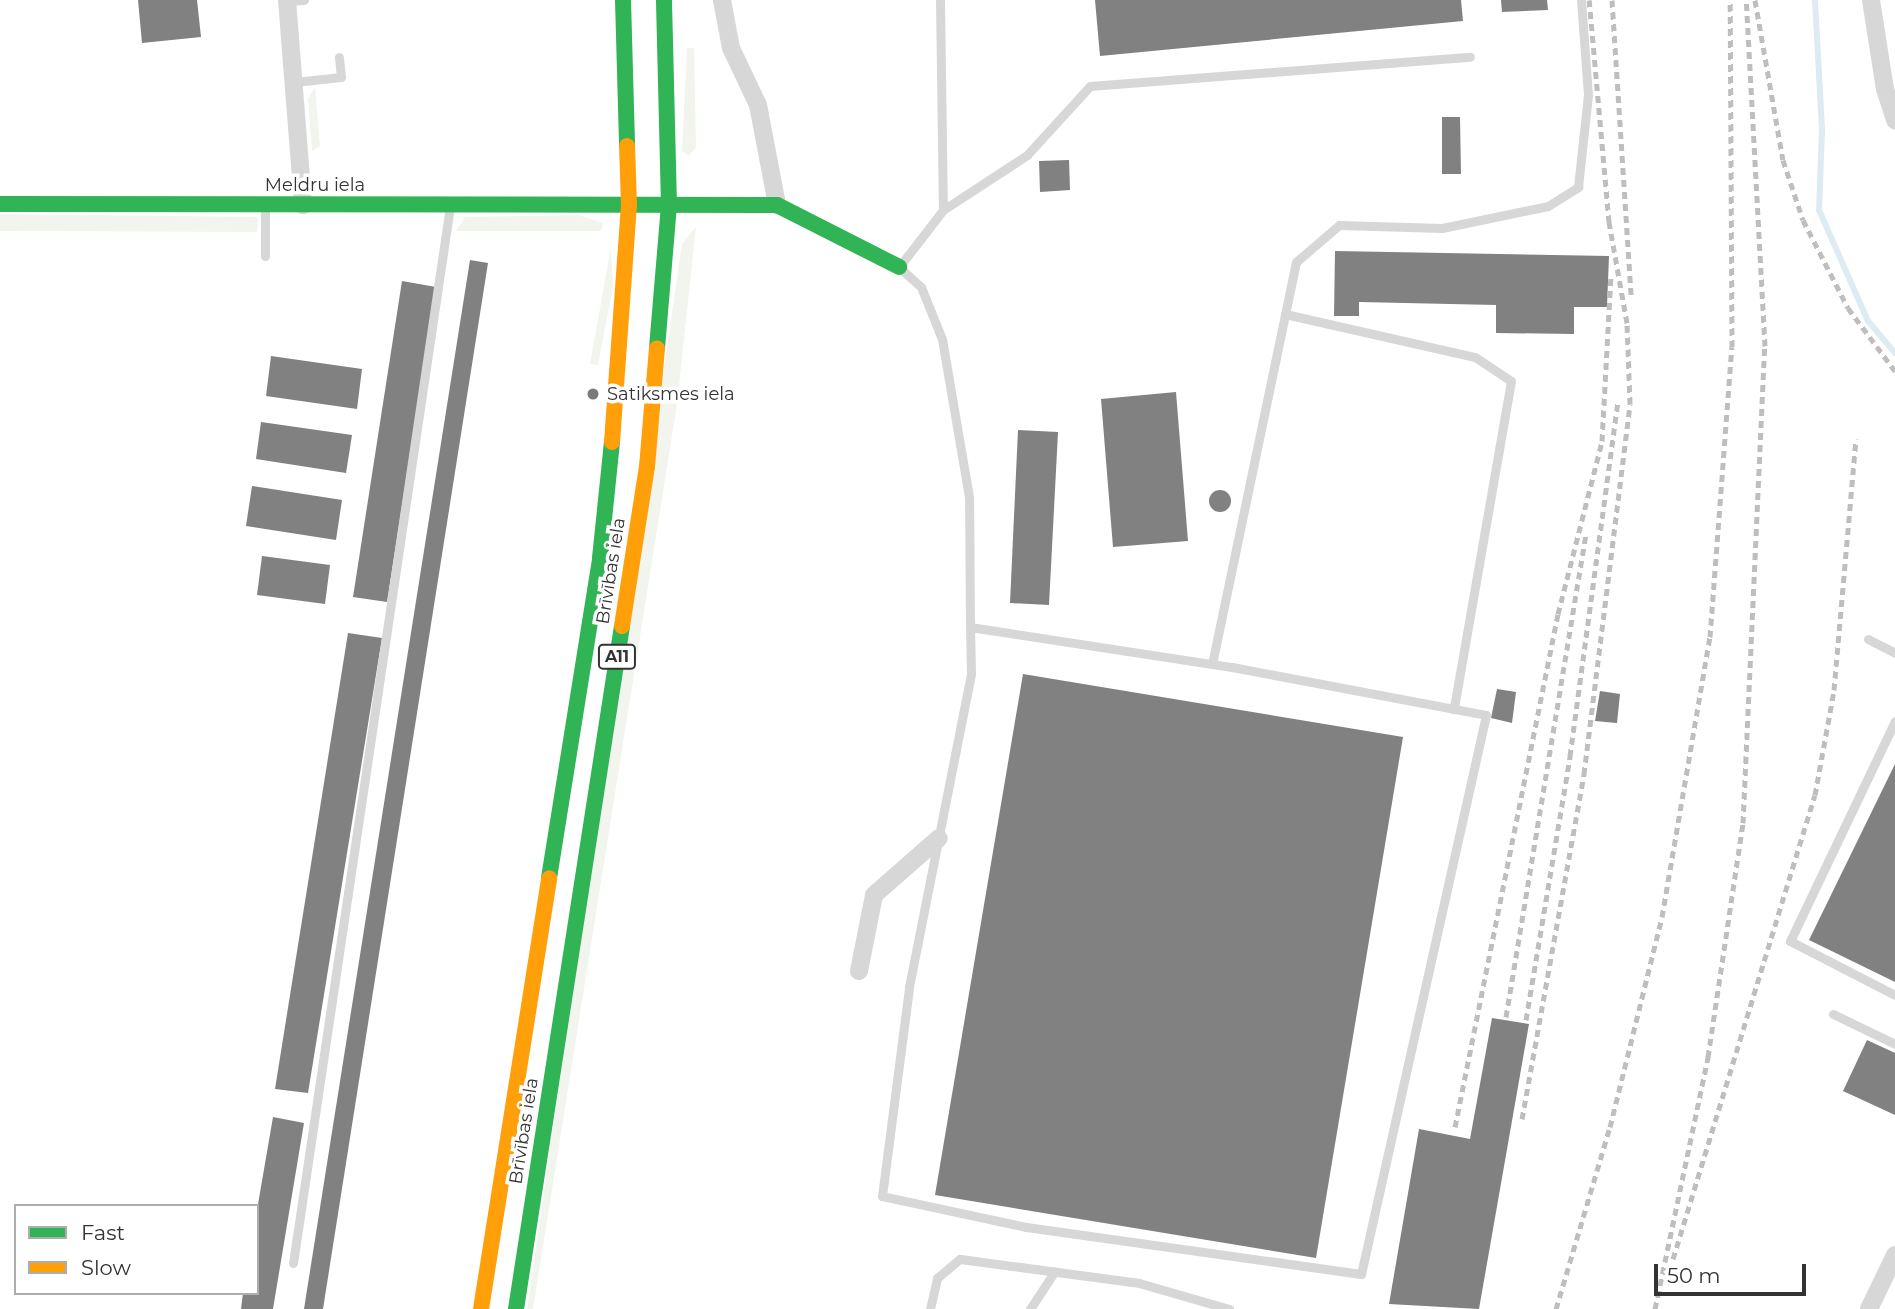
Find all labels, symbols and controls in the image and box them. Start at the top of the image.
street label: Meldru iela [265,174,365,196]
place label: Satiksmes iela [607,383,735,405]
marker: Satiksmes iela [585,386,601,402]
street label: Brīvības iela [592,516,630,626]
road number: A11 [598,644,636,670]
street label: Brīvības iela [505,1076,543,1186]
legend [14,1204,259,1295]
text: Fast [81,1220,125,1245]
scale bar [1657,1250,1809,1294]
text: Slow [81,1255,131,1280]
text: 50 m [1667,1263,1721,1288]

